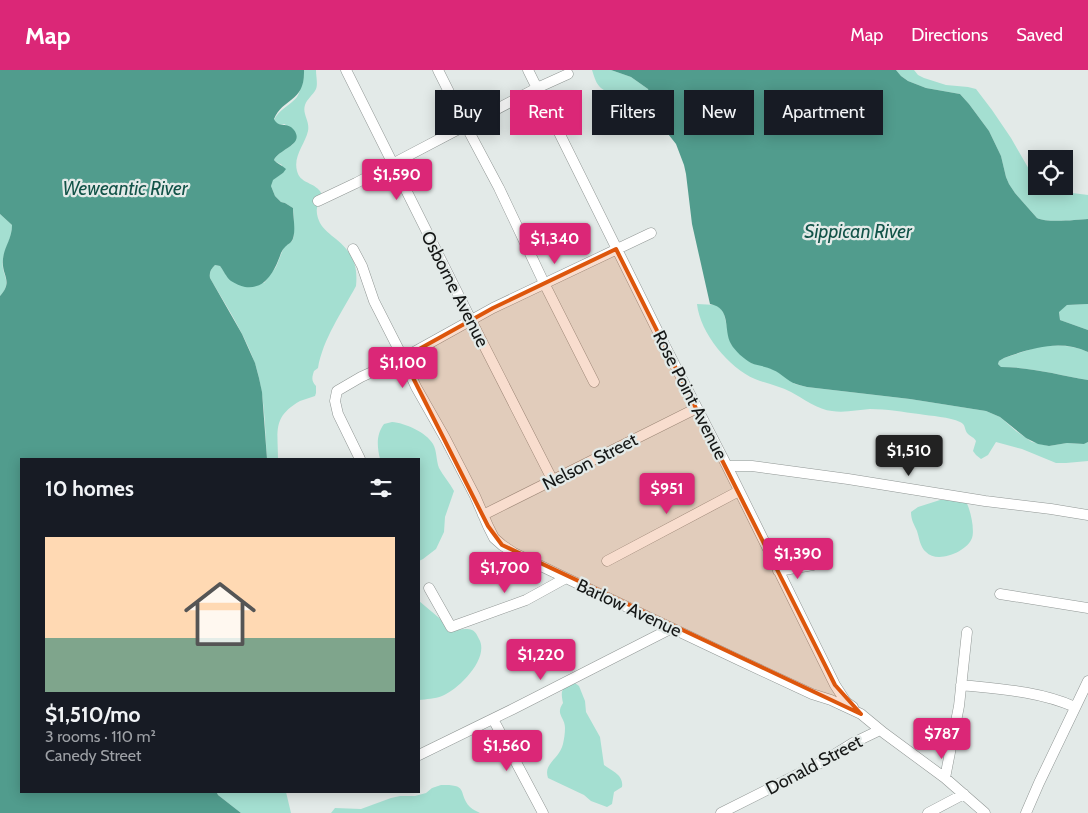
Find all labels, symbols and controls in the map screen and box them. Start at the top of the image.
text: Map [25,21,71,50]
text: Map [850,24,883,46]
text: Directions [911,24,988,46]
text: Saved [1016,24,1063,46]
chip: Buy [435,90,500,135]
chip: Rent [510,90,582,135]
chip: Filters [592,90,674,135]
chip: New [684,90,754,135]
chip: Apartment [764,90,883,135]
map controls [1028,150,1073,195]
button: locate [1028,150,1073,195]
pin: $1,590 [356,158,438,201]
text: $1,590 [373,165,421,184]
water label: Weweantic River [62,177,189,200]
water label: Sippican River [804,220,913,243]
pin: $1,340 [514,222,596,265]
street label: Osborne Avenue [416,227,494,351]
text: $1,340 [531,229,579,248]
street label: Rose Point Avenue [648,327,732,463]
pin: $1,100 [362,346,444,389]
text: $1,100 [379,353,427,372]
street label: Nelson Street [539,429,641,495]
pin: $1,510 [868,434,950,477]
text: $1,510 [887,441,931,460]
pin: $951 [637,472,697,515]
icon: filters [367,474,395,502]
text: 10 homes [45,476,134,501]
text: $951 [651,479,683,498]
pin: $1,390 [757,538,839,580]
text: $1,390 [774,544,822,563]
pin: $1,700 [464,552,546,594]
text: $1,700 [480,558,530,577]
icon: home [175,569,265,659]
street label: Barlow Avenue [573,574,685,642]
pin: $1,220 [500,638,582,681]
text: $1,220 [517,645,565,664]
text: $1,510/mo [45,702,141,727]
pin: $787 [912,718,972,760]
text: $787 [924,724,960,743]
text: 3 rooms · 110 m² [45,727,156,746]
pin: $1,560 [466,730,548,772]
street label: Donald Street [762,730,866,800]
text: $1,560 [483,736,531,755]
text: Canedy Street [45,746,141,765]

